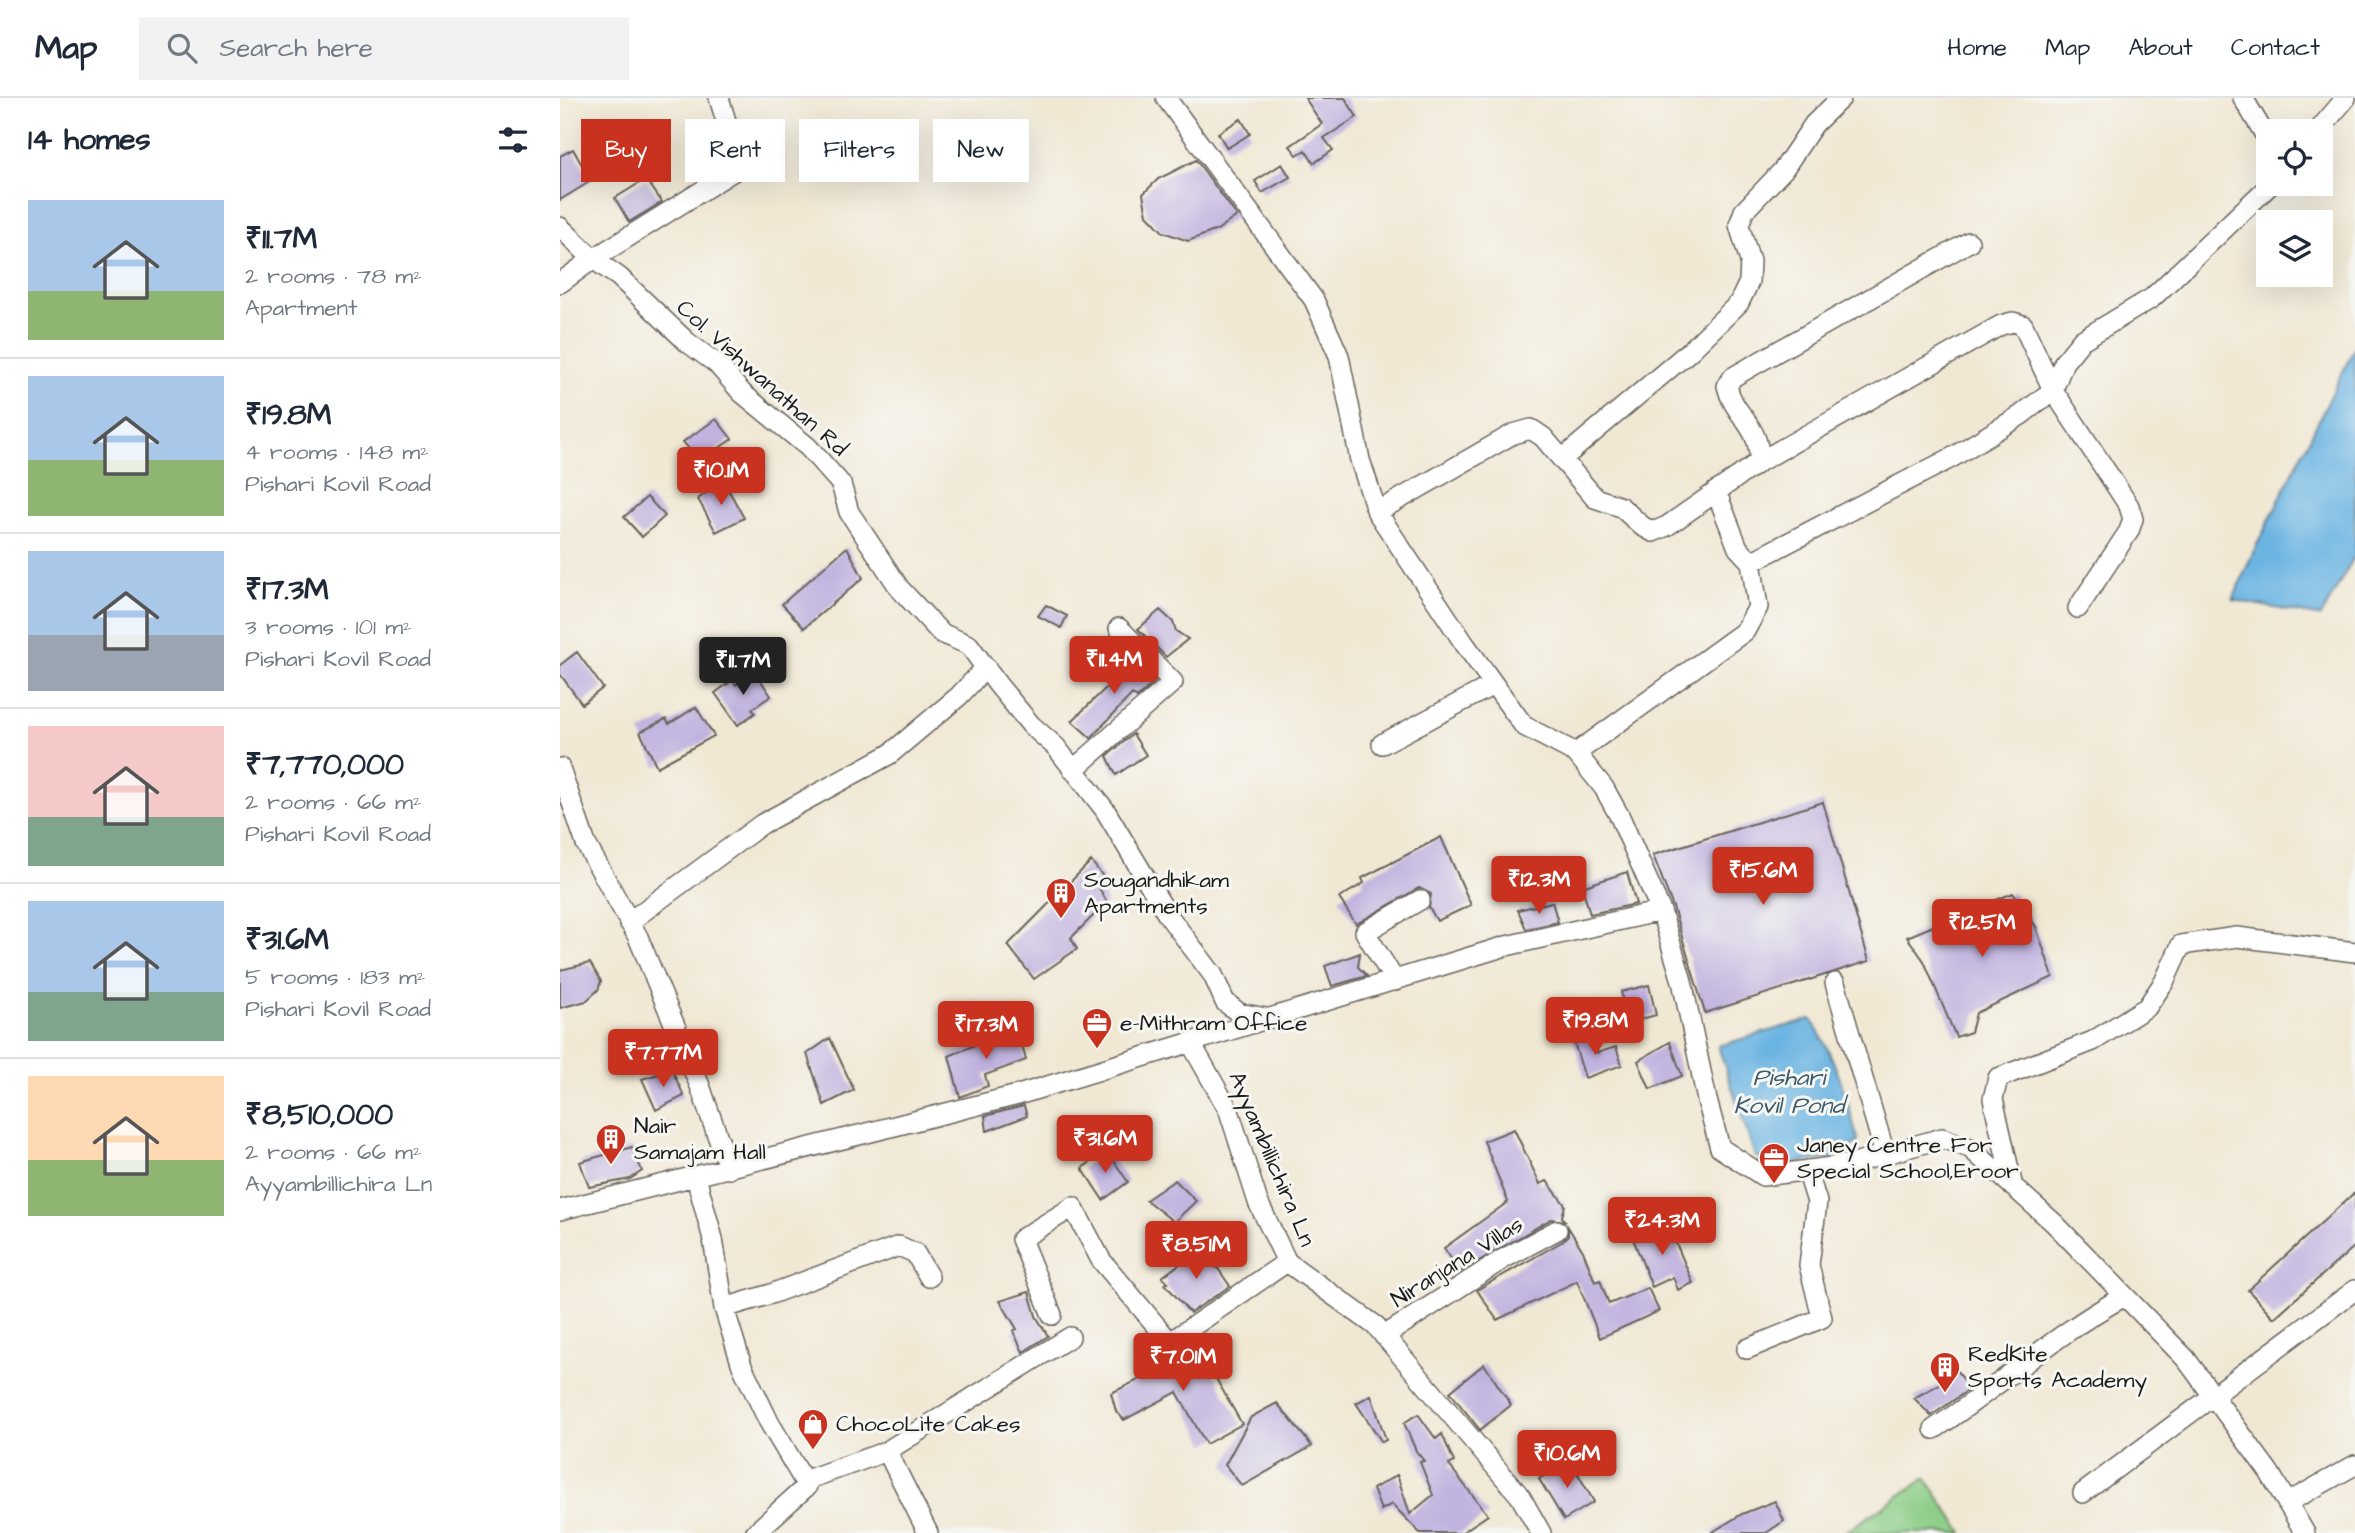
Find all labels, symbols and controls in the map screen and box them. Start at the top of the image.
search box [139,17,629,80]
text: Map [35,25,97,71]
icon: search [163,29,201,67]
text: Search here [219,30,373,66]
text: Home [1947,31,2007,65]
text: Map [2045,31,2090,65]
text: About [2128,31,2193,65]
text: Contact [2231,31,2320,65]
text: 14 homes [28,119,151,161]
chip: Buy [581,119,671,182]
chip: Rent [685,119,785,182]
chip: Filters [799,119,919,182]
chip: New [933,119,1029,182]
map controls [2256,119,2333,287]
button: locate [2256,119,2333,196]
icon: filters [494,121,532,159]
button: layers [2256,210,2333,287]
text: ₹11.7M [245,218,317,260]
icon: home [84,228,168,312]
text: 2 rooms · 78 m² [245,260,422,292]
text: Apartment [245,292,357,324]
street label: Col. Vishwanathan Rd [669,292,855,464]
text: ₹19.8M [245,394,332,436]
icon: home [84,404,168,488]
text: 4 rooms · 148 m² [245,436,429,468]
pin: ₹10.1M [664,448,778,507]
text: ₹10.1M [693,454,749,486]
text: Pishari Kovil Road [245,468,431,500]
text: ₹17.3M [245,569,329,611]
icon: home [84,579,168,663]
text: 3 rooms · 101 m² [245,611,412,643]
pin: ₹11.4M [1057,636,1171,696]
pin: ₹11.7M [686,638,800,697]
text: Pishari Kovil Road [245,643,431,675]
text: ₹11.4M [1086,643,1142,675]
text: ₹11.7M [715,644,771,676]
text: ₹7,770,000 [245,744,404,786]
icon: home [84,754,168,838]
text: 2 rooms · 66 m² [245,786,422,818]
text: Pishari Kovil Road [245,818,431,850]
pin: ₹15.6M [1706,848,1820,907]
text: ₹15.6M [1728,854,1798,886]
pin: ₹12.3M [1482,856,1596,916]
text: ₹12.3M [1507,863,1571,895]
place label: Sougandhikam Apartments [1084,864,1229,922]
building icon: Sougandhikam Apartments [1044,876,1078,920]
pin: ₹12.5M [1925,900,2039,959]
text: ₹12.5M [1948,906,2016,938]
text: ₹31.6M [245,919,329,961]
icon: home [84,929,168,1013]
text: 5 rooms · 183 m² [245,961,425,993]
text: Pishari Kovil Road [245,993,431,1025]
pin: ₹19.8M [1538,998,1652,1057]
pin: ₹17.3M [929,1002,1043,1061]
text: ₹19.8M [1562,1004,1628,1036]
office icon: e-Mithram Office [1080,1006,1114,1050]
place label: e-Mithram Office [1120,1007,1307,1039]
text: ₹17.3M [954,1008,1018,1040]
pin: ₹7.77M [606,1030,720,1089]
text: ₹7.77M [624,1036,702,1068]
water label: Pishari Kovil Pond [1734,1061,1849,1123]
street label: Ayyambillichira Ln [1220,1067,1323,1252]
text: ₹8,510,000 [245,1094,393,1136]
icon: home [84,1104,168,1188]
place label: Nair Samajam Hall [634,1110,766,1168]
pin: ₹31.6M [1048,1116,1162,1175]
building icon: Nair Samajam Hall [594,1122,628,1166]
text: ₹31.6M [1073,1122,1137,1154]
place label: Janey Centre For Special School,Eroor [1797,1129,2019,1187]
text: 2 rooms · 66 m² [245,1136,422,1168]
office icon: Janey Centre For Special School,Eroor [1757,1141,1791,1185]
text: Ayyambillichira Ln [245,1168,432,1200]
pin: ₹24.3M [1605,1198,1719,1257]
text: ₹24.3M [1624,1204,1700,1236]
street label: Niranjana Villas [1385,1209,1529,1315]
pin: ₹8.51M [1139,1222,1253,1281]
text: ₹8.51M [1161,1228,1231,1260]
pin: ₹7.01M [1126,1334,1240,1393]
place label: RedKite Sports Academy [1968,1338,2147,1397]
text: ₹7.01M [1149,1340,1217,1372]
building icon: RedKite Sports Academy [1928,1350,1962,1394]
shop icon: ChocoLite Cakes [796,1407,830,1451]
place label: ChocoLite Cakes [836,1408,1021,1440]
pin: ₹10.6M [1510,1430,1624,1490]
text: ₹10.6M [1533,1437,1601,1469]

